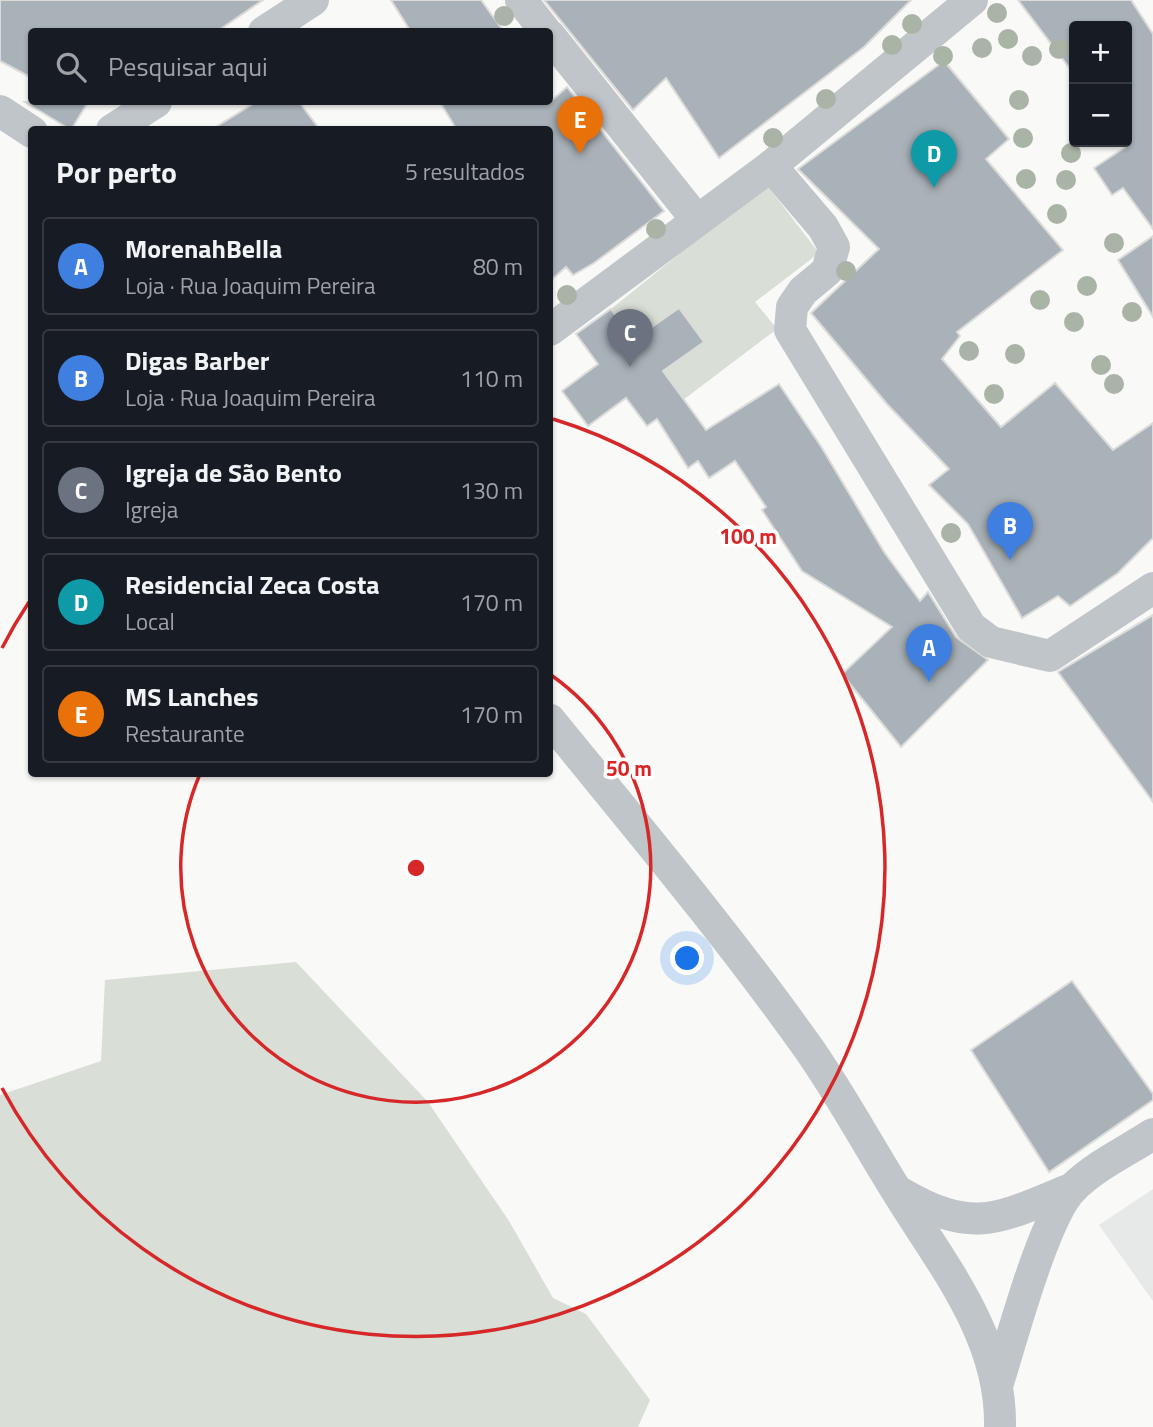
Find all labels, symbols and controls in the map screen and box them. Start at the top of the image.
map controls [1069,21,1132,147]
button: + [1069,21,1132,84]
search box [28,28,553,105]
text: Pesquisar aqui [108,47,268,86]
icon: search [52,48,90,86]
button: − [1069,84,1132,147]
pin: E [557,96,603,154]
pin: D [911,130,957,188]
text: Por perto [56,149,177,195]
text: 5 resultados [405,154,525,189]
text: MorenahBella [125,229,282,268]
text: A [74,249,88,284]
text: 80 m [473,249,523,284]
text: Loja · Rua Joaquim Pereira [125,268,375,303]
pin: C [607,309,653,367]
text: Digas Barber [125,341,269,380]
text: B [74,361,88,396]
text: 110 m [460,361,523,396]
text: Loja · Rua Joaquim Pereira [125,380,375,415]
text: Igreja de São Bento [125,453,342,492]
text: C [75,473,87,508]
text: 130 m [460,473,523,508]
text: Igreja [125,492,178,527]
pin: B [987,502,1033,560]
text: 100 m [719,520,777,552]
text: Residencial Zeca Costa [125,565,380,604]
text: D [74,585,88,620]
text: 170 m [460,585,523,620]
text: Local [125,604,175,639]
pin: A [906,624,952,682]
text: MS Lanches [125,677,259,716]
text: E [75,697,87,732]
text: 170 m [460,697,523,732]
text: Restaurante [125,716,245,751]
text: 50 m [606,752,652,784]
centre of rings [404,856,428,880]
your location [670,941,704,975]

